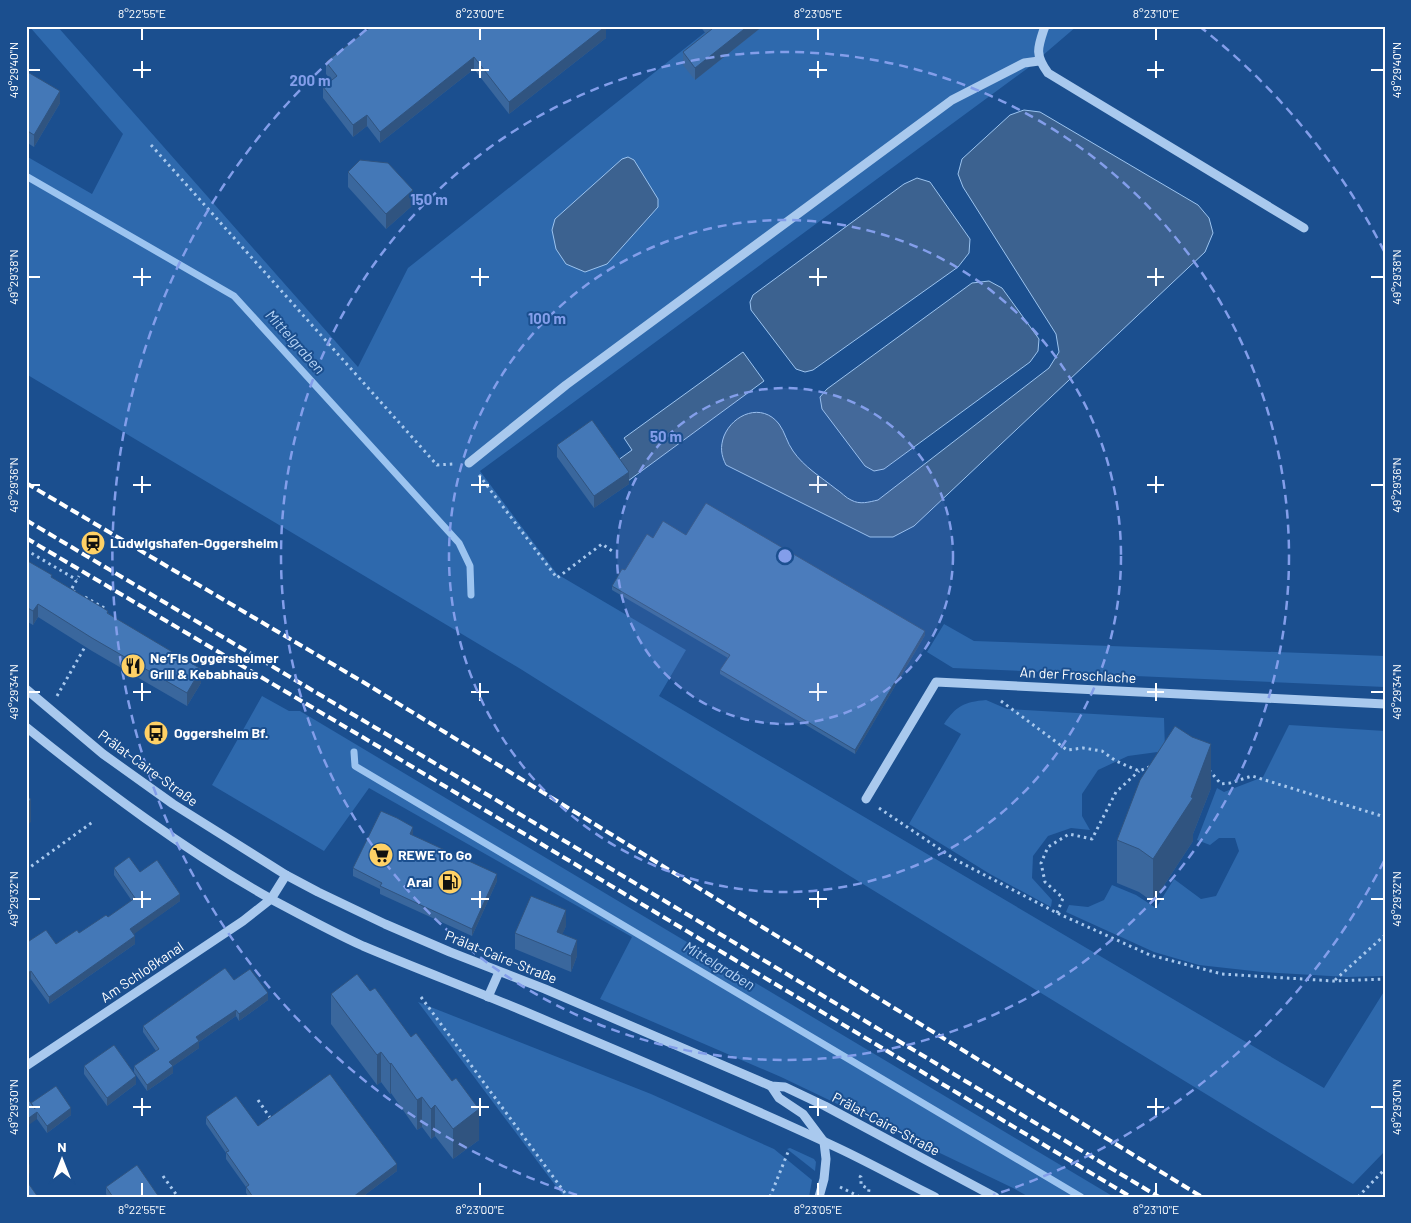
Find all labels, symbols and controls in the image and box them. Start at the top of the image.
text: 8°22'55"E [118,6,166,20]
text: 8°23'00"E [456,6,504,20]
text: 8°23'05"E [794,6,842,20]
text: 8°23'10"E [1133,6,1179,20]
text: 49°29'40"N [6,42,20,98]
text: 49°29'40"N [1389,42,1403,98]
text: 200 m [289,71,331,89]
text: 150 m [410,190,448,208]
text: 49°29'38"N [6,249,20,305]
text: 49°29'38"N [1389,249,1403,305]
water label: Mittelgraben [262,306,329,377]
text: 100 m [528,309,566,327]
text: 50 m [650,427,682,445]
text: 49°29'36"N [6,457,20,513]
text: 49°29'36"N [1389,457,1403,513]
station icon: Ludwigshafen-Oggersheim [80,530,106,556]
place label: Ludwigshafen-Oggersheim [110,534,279,551]
centre of rings [776,547,794,565]
place label: Ne‘Fis Oggersheimer Grill & Kebabhaus [150,649,279,682]
restaurant icon: Ne‘Fis Oggersheimer Grill & Kebabhaus [120,653,146,679]
street label: An der Froschlache [1019,663,1137,686]
text: 49°29'34"N [6,664,20,720]
text: 49°29'34"N [1389,664,1403,720]
bus stop icon: Oggersheim Bf. [143,720,169,746]
place label: Oggersheim Bf. [174,724,268,741]
street label: Prälat-Caire-Straße [95,726,201,809]
supermarket icon: REWE To Go [368,842,394,868]
place label: REWE To Go [398,846,472,863]
fuel station icon: Aral [437,869,463,895]
text: 49°29'32"N [6,871,20,927]
text: 49°29'32"N [1389,871,1403,927]
place label: Aral [407,873,432,890]
street label: Prälat-Caire-Straße [443,926,560,987]
water label: Mittelgraben [681,937,759,994]
street label: Am Schloßkanal [97,938,186,1006]
text: 49°29'30"N [6,1079,20,1135]
text: 49°29'30"N [1389,1079,1403,1135]
street label: Prälat-Caire-Straße [830,1088,943,1159]
north arrow [38,1136,88,1186]
text: N [57,1138,67,1155]
text: 8°22'55"E [118,1202,166,1216]
text: 8°23'00"E [456,1202,504,1216]
text: 8°23'05"E [794,1202,842,1216]
text: 8°23'10"E [1133,1202,1179,1216]

